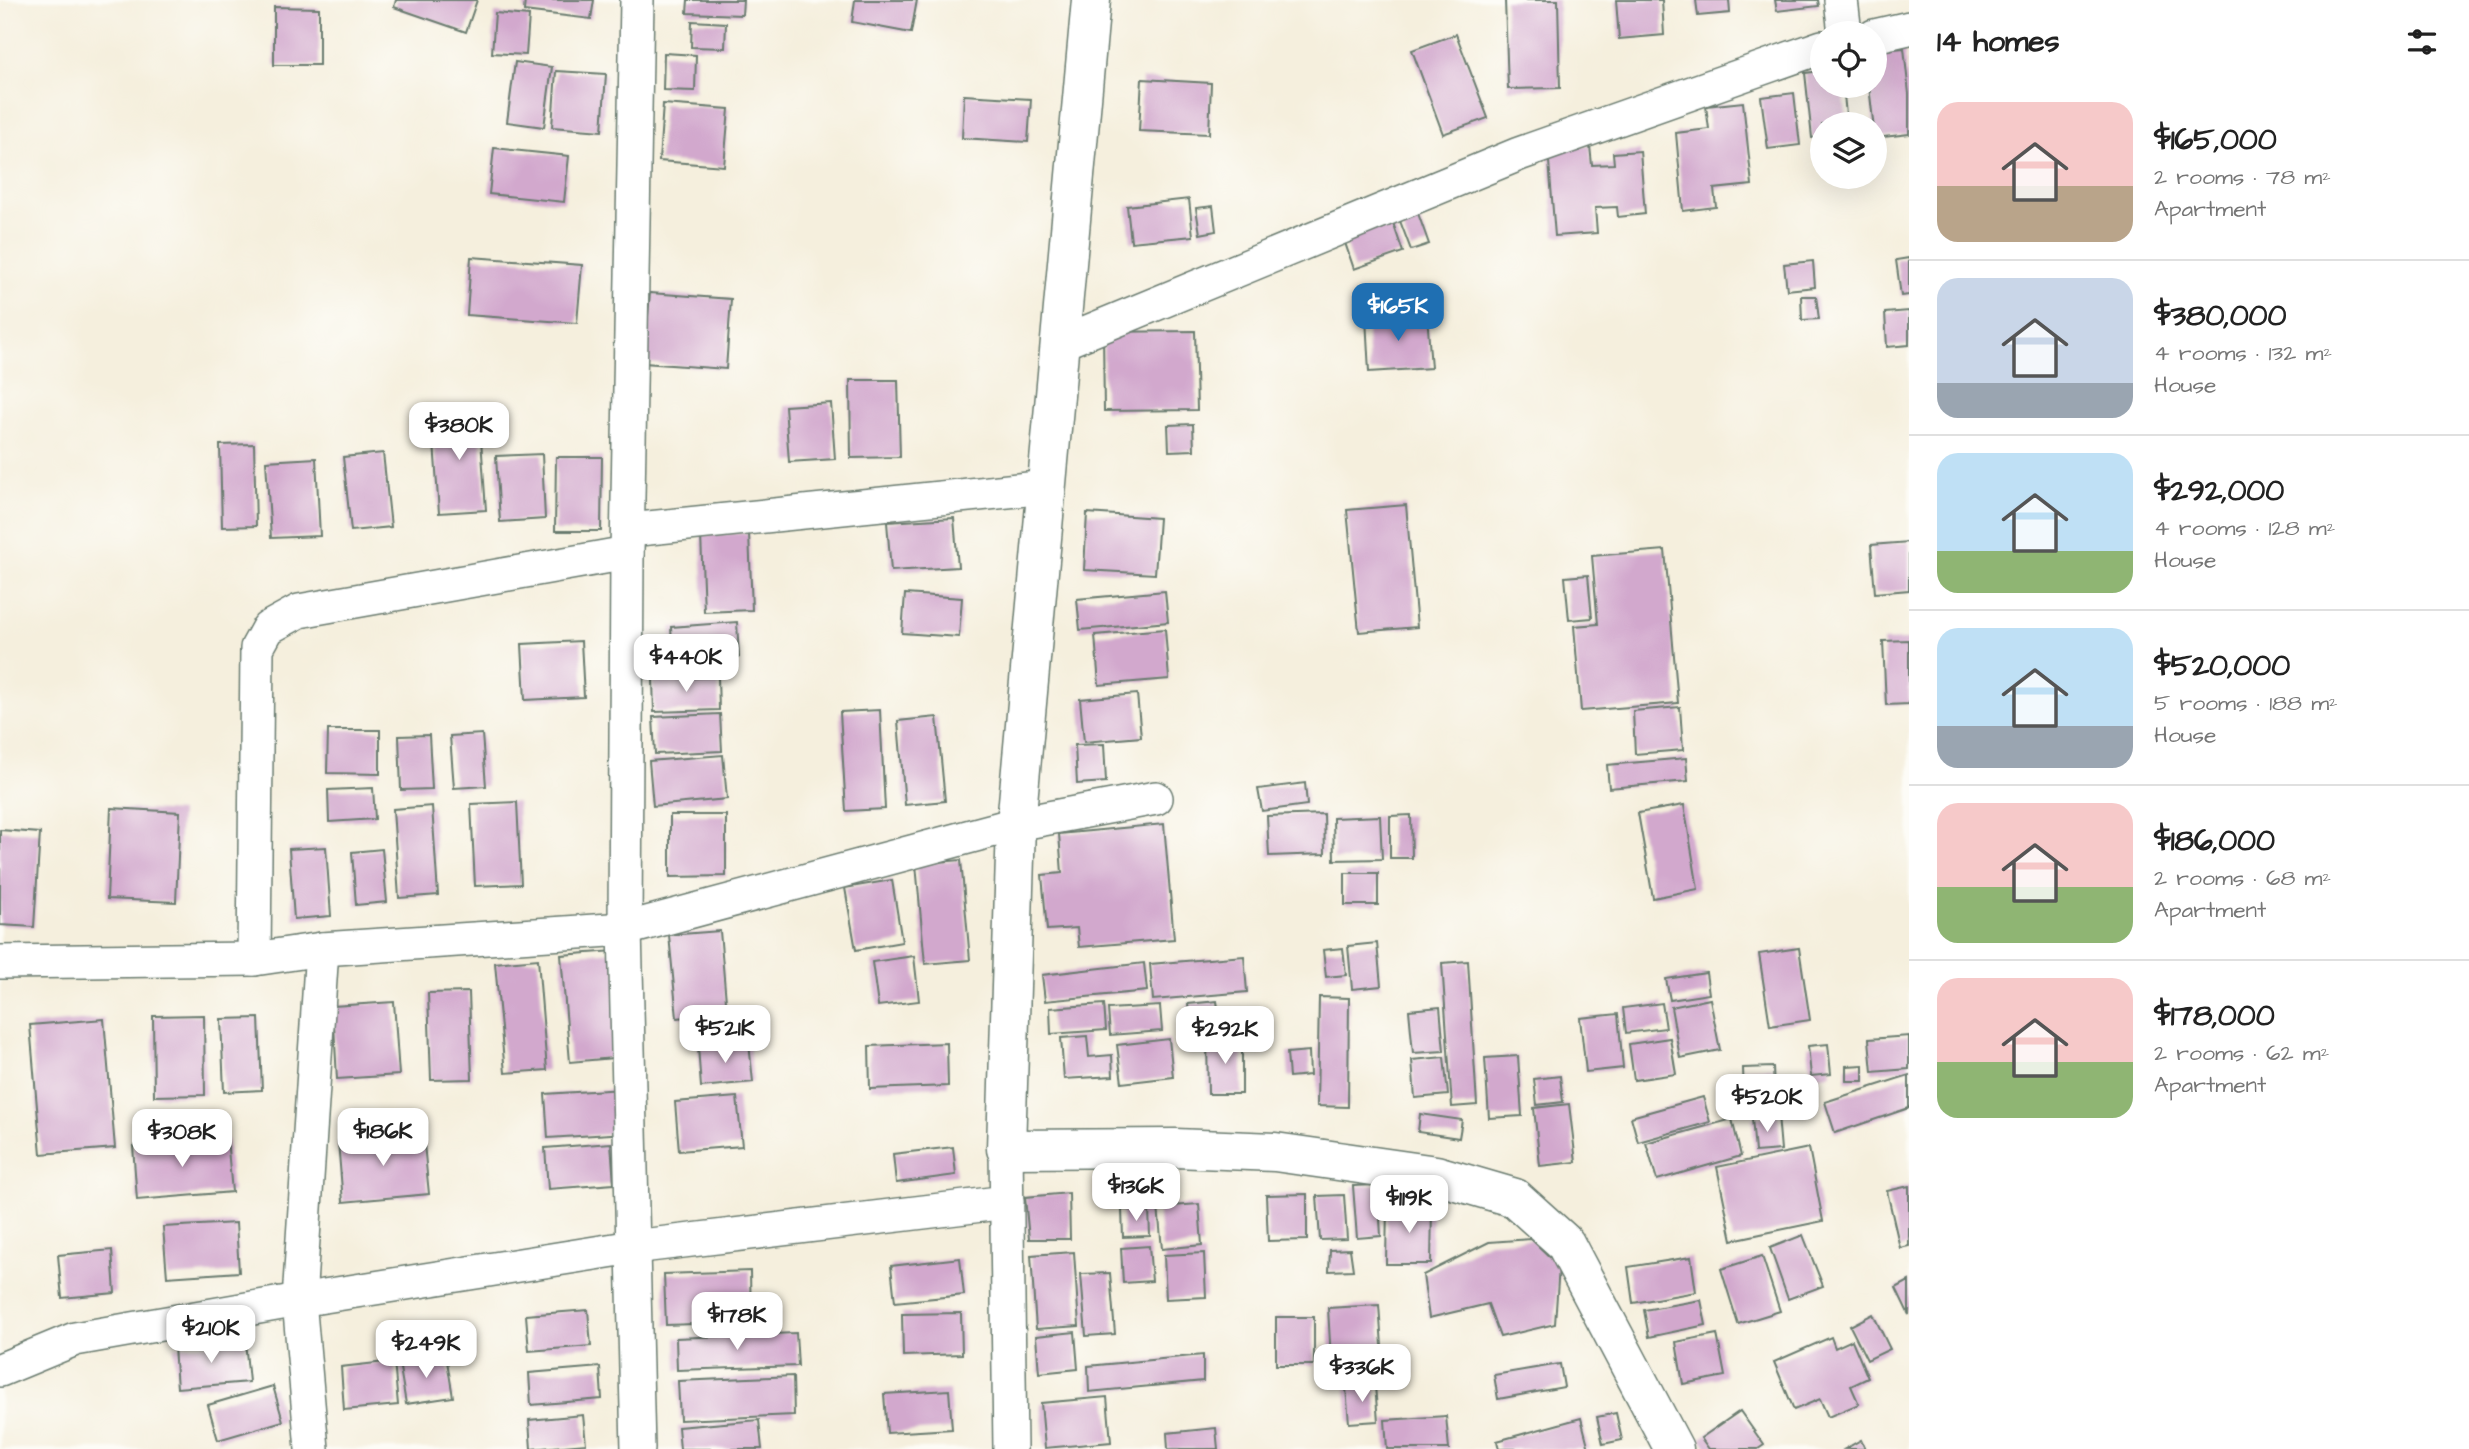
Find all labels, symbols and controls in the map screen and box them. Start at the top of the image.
map controls [1810,21,1887,189]
button: locate [1810,21,1887,98]
text: 14 homes [1937,21,2060,63]
icon: filters [2403,23,2441,61]
button: layers [1810,112,1887,189]
text: $165,000 [2154,119,2277,161]
icon: home [1993,130,2077,214]
text: 2 rooms · 78 m² [2154,161,2331,193]
text: Apartment [2154,193,2266,225]
pin: $165K [1349,284,1447,343]
text: $165K [1368,290,1428,322]
text: $380,000 [2154,295,2286,337]
icon: home [1993,306,2077,390]
text: 4 rooms · 132 m² [2154,337,2332,369]
text: House [2154,369,2217,401]
pin: $380K [410,402,508,462]
text: $380K [425,409,493,441]
text: $292,000 [2154,470,2284,512]
icon: home [1993,481,2077,565]
text: 4 rooms · 128 m² [2154,512,2335,544]
text: House [2154,544,2217,576]
pin: $440K [637,634,735,694]
text: $440K [650,641,722,673]
text: $520,000 [2154,645,2290,687]
icon: home [1993,656,2077,740]
text: 5 rooms · 188 m² [2154,687,2338,719]
text: House [2154,719,2217,751]
text: $186,000 [2154,820,2275,862]
icon: home [1993,831,2077,915]
text: 2 rooms · 68 m² [2154,862,2331,894]
text: Apartment [2154,894,2266,926]
text: $178,000 [2154,995,2275,1037]
pin: $521K [676,1006,774,1065]
pin: $292K [1176,1006,1274,1066]
icon: home [1993,1006,2077,1090]
text: $521K [695,1012,755,1044]
text: $292K [1192,1013,1258,1045]
text: 2 rooms · 62 m² [2154,1037,2329,1069]
text: Apartment [2154,1069,2266,1101]
pin: $520K [1718,1074,1816,1134]
text: $520K [1732,1081,1802,1113]
pin: $186K [334,1108,432,1168]
pin: $308K [133,1110,231,1169]
text: $186K [353,1115,413,1147]
text: $308K [148,1116,216,1148]
pin: $136K [1087,1164,1185,1223]
text: $136K [1108,1170,1164,1202]
pin: $119K [1360,1176,1458,1235]
text: $119K [1386,1182,1432,1214]
pin: $178K [688,1292,786,1352]
text: $178K [708,1299,766,1331]
pin: $210K [162,1306,260,1365]
text: $210K [182,1312,240,1344]
pin: $249K [377,1320,475,1380]
text: $249K [392,1327,460,1359]
pin: $336K [1313,1344,1411,1404]
text: $336K [1330,1351,1394,1383]

